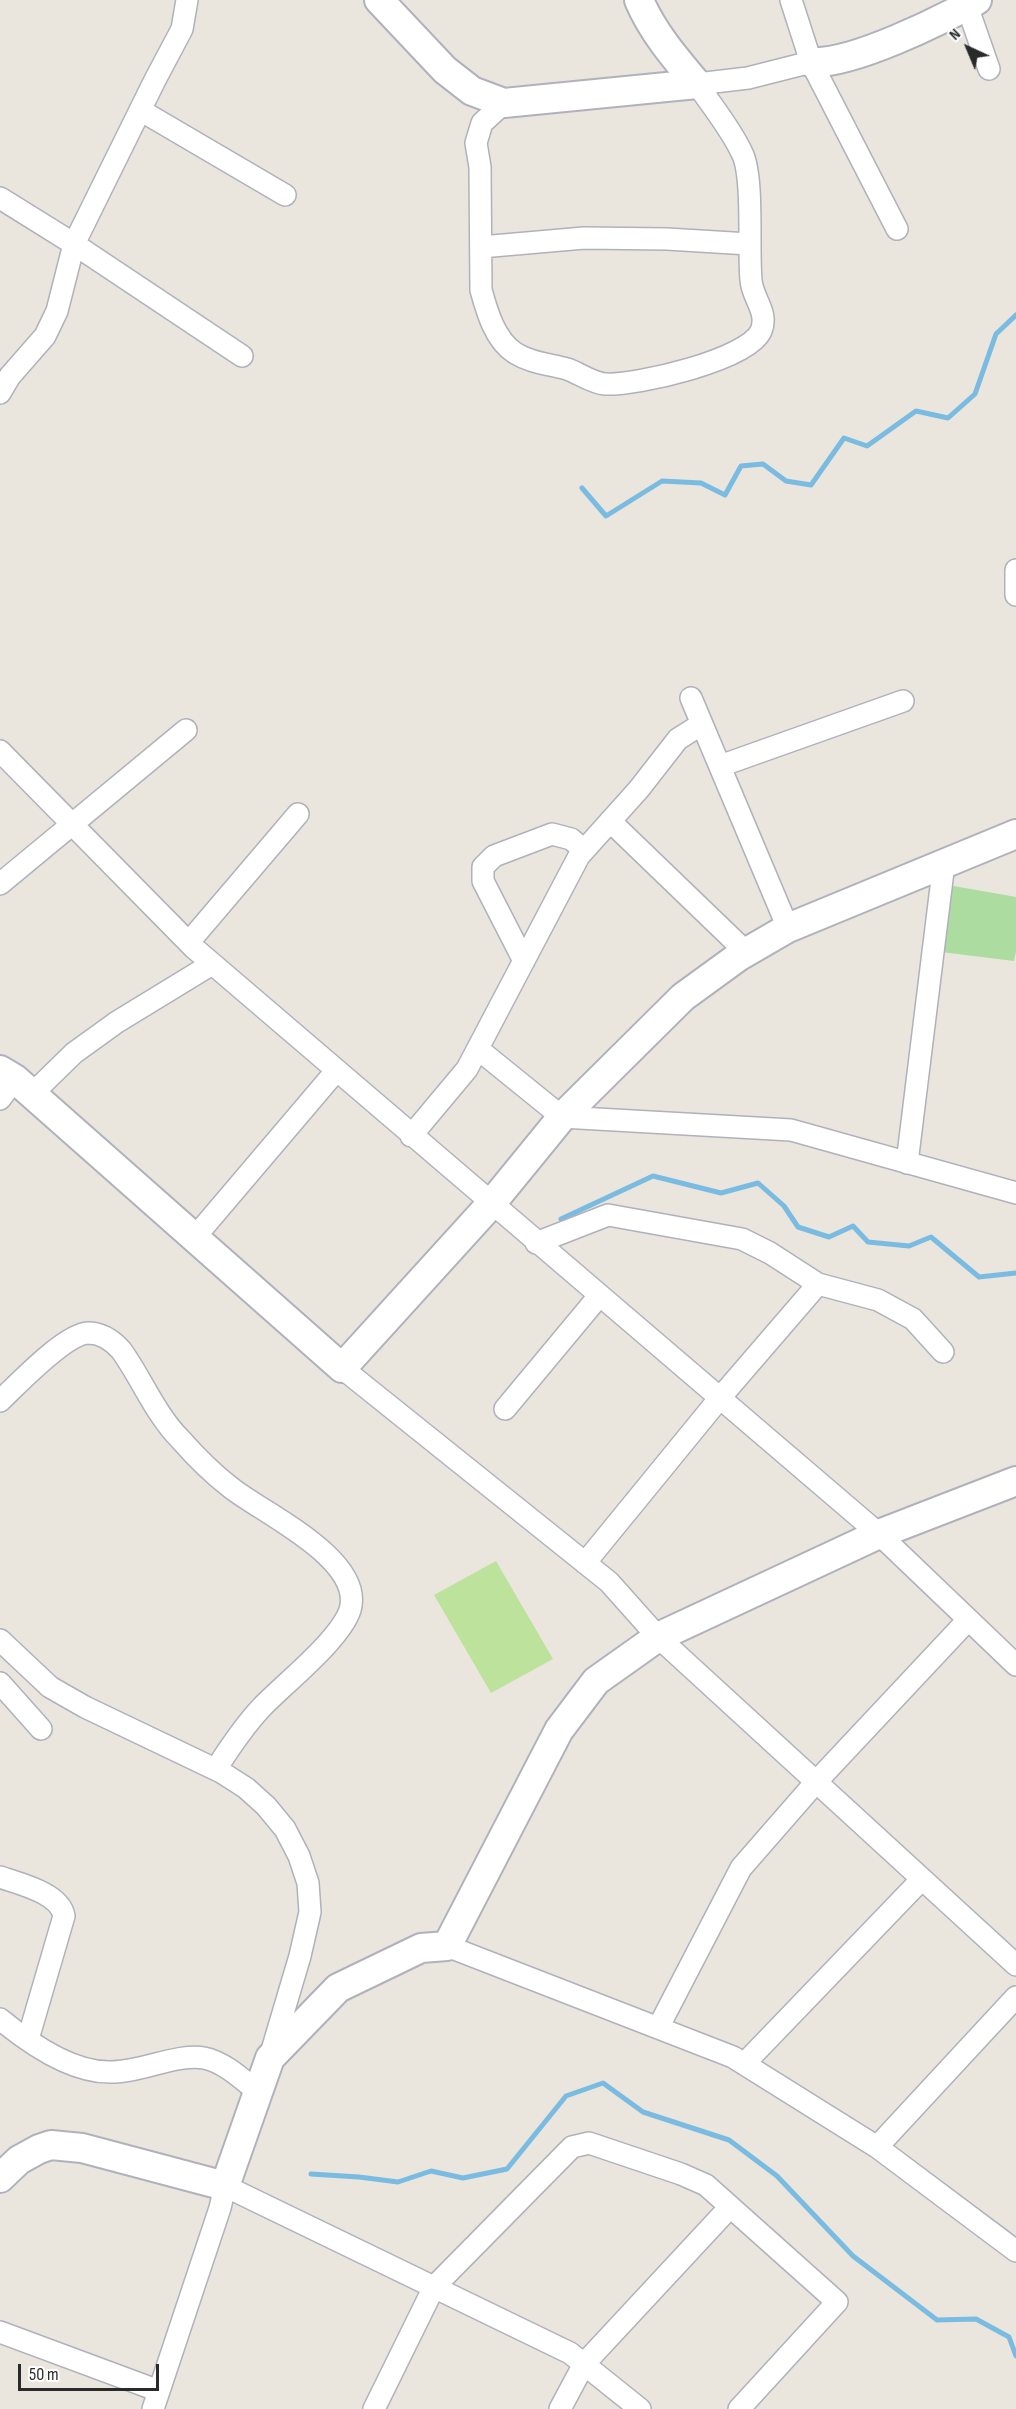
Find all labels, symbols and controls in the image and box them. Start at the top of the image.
north arrow [938,18,998,78]
text: N [945,25,965,44]
scale bar [21,2352,162,2390]
text: 50 m [29,2364,59,2385]

